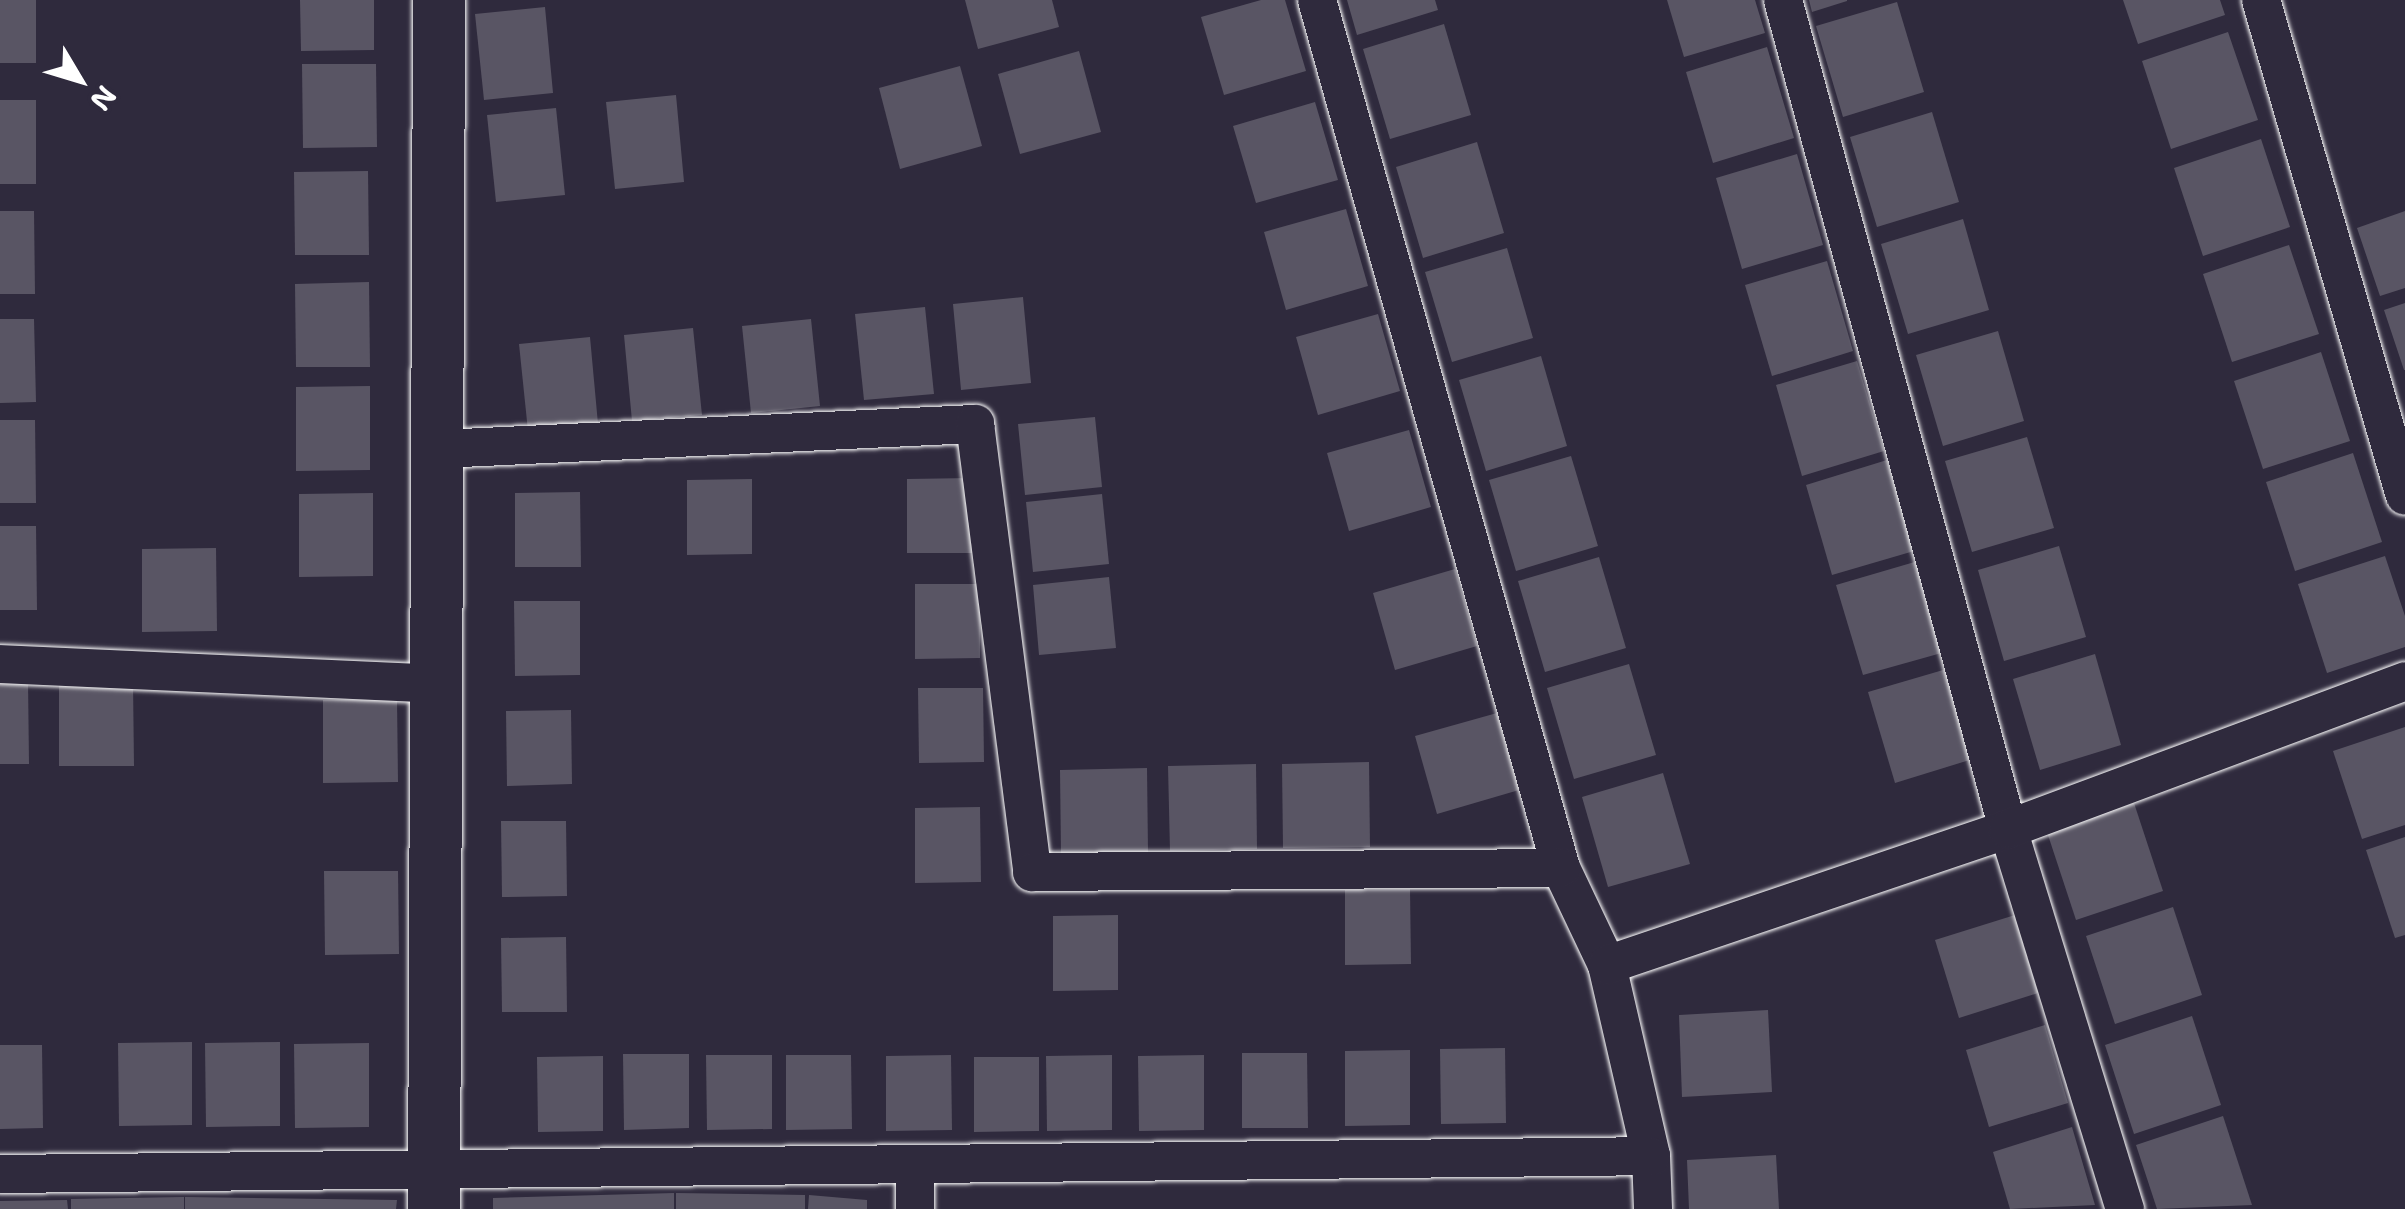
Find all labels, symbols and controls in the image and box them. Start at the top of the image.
north arrow [30,30,130,130]
text: N [82,78,125,119]

